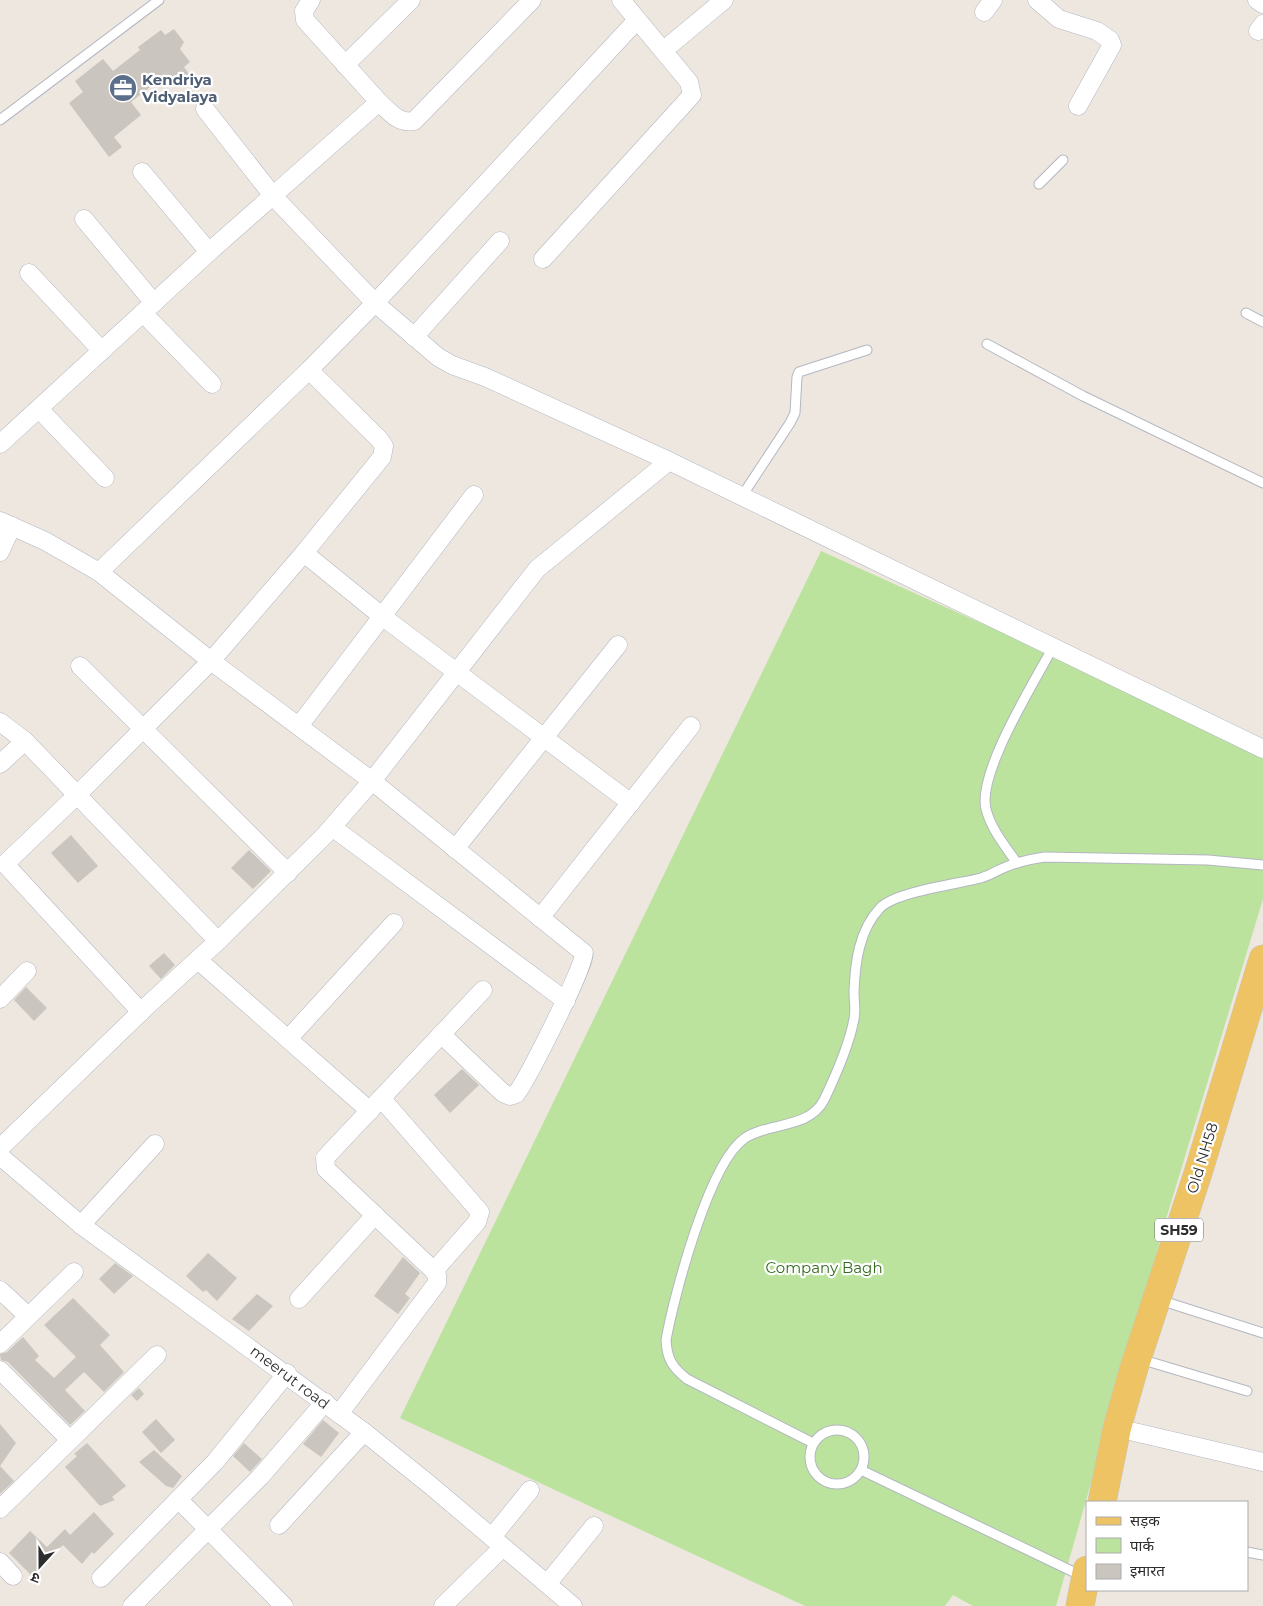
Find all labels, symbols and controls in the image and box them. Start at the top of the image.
place label: Kendriya Vidyalaya [141,70,217,106]
office icon: Kendriya Vidyalaya [108,73,138,103]
street label: Old NH58 [1182,1120,1222,1196]
road number: SH59 [1155,1218,1203,1242]
park label: Company Bagh [765,1258,883,1277]
street label: meerut road [247,1341,333,1413]
legend [1086,1501,1248,1591]
text: सड़क [1130,1511,1160,1530]
text: पार्क [1130,1536,1154,1555]
north arrow [15,1541,65,1591]
text: इमारत [1130,1561,1165,1580]
text: उ [28,1568,42,1588]

